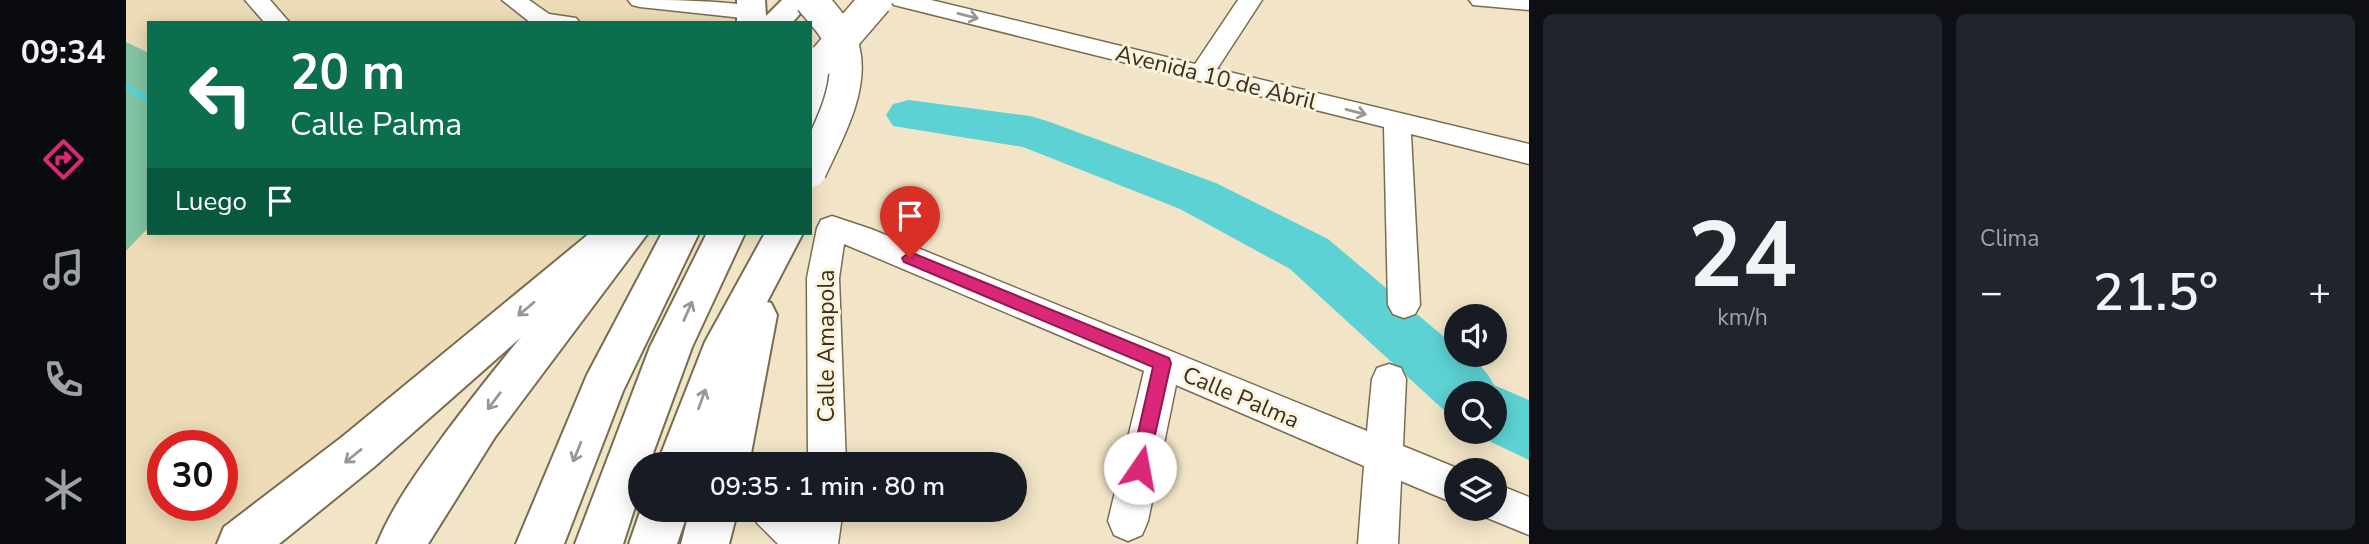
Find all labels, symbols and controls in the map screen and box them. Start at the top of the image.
one-way arrow [957,10,979,23]
text: 09:34 [21,31,105,74]
street label: Avenida 10 de Abril [1112,38,1320,117]
text: 20 m [290,39,405,106]
icon: left [175,49,266,140]
text: Calle Palma [290,103,462,146]
one-way arrow [1344,106,1367,119]
icon: directions [39,135,88,184]
icon: arrive [261,182,299,220]
text: Luego [175,184,247,219]
pin [880,186,940,258]
text: 24 [1688,194,1797,318]
icon: arrive [891,197,929,235]
text: Clima [1980,223,2040,254]
icon: music [39,245,88,294]
text: 21.5° [2093,257,2218,328]
text: − [1980,267,2003,318]
text: + [2308,267,2331,318]
street label: Calle Amapola [811,270,842,422]
one-way arrow [518,301,536,317]
one-way arrow [682,301,695,323]
text: km/h [1717,302,1768,333]
map controls [1444,304,1507,521]
button: sound [1444,304,1507,367]
icon: phone [39,355,88,404]
street label: Calle Palma [1178,359,1304,436]
button: search [1444,381,1507,444]
one-way arrow [697,389,710,411]
one-way arrow [487,391,502,410]
speed limit sign: 30 [147,430,238,521]
position arrow [1103,431,1177,505]
one-way arrow [569,441,582,462]
one-way arrow [344,449,363,464]
button: layers [1444,458,1507,521]
icon: climate [39,465,88,514]
text: 09:35 · 1 min · 80 m [710,469,945,504]

